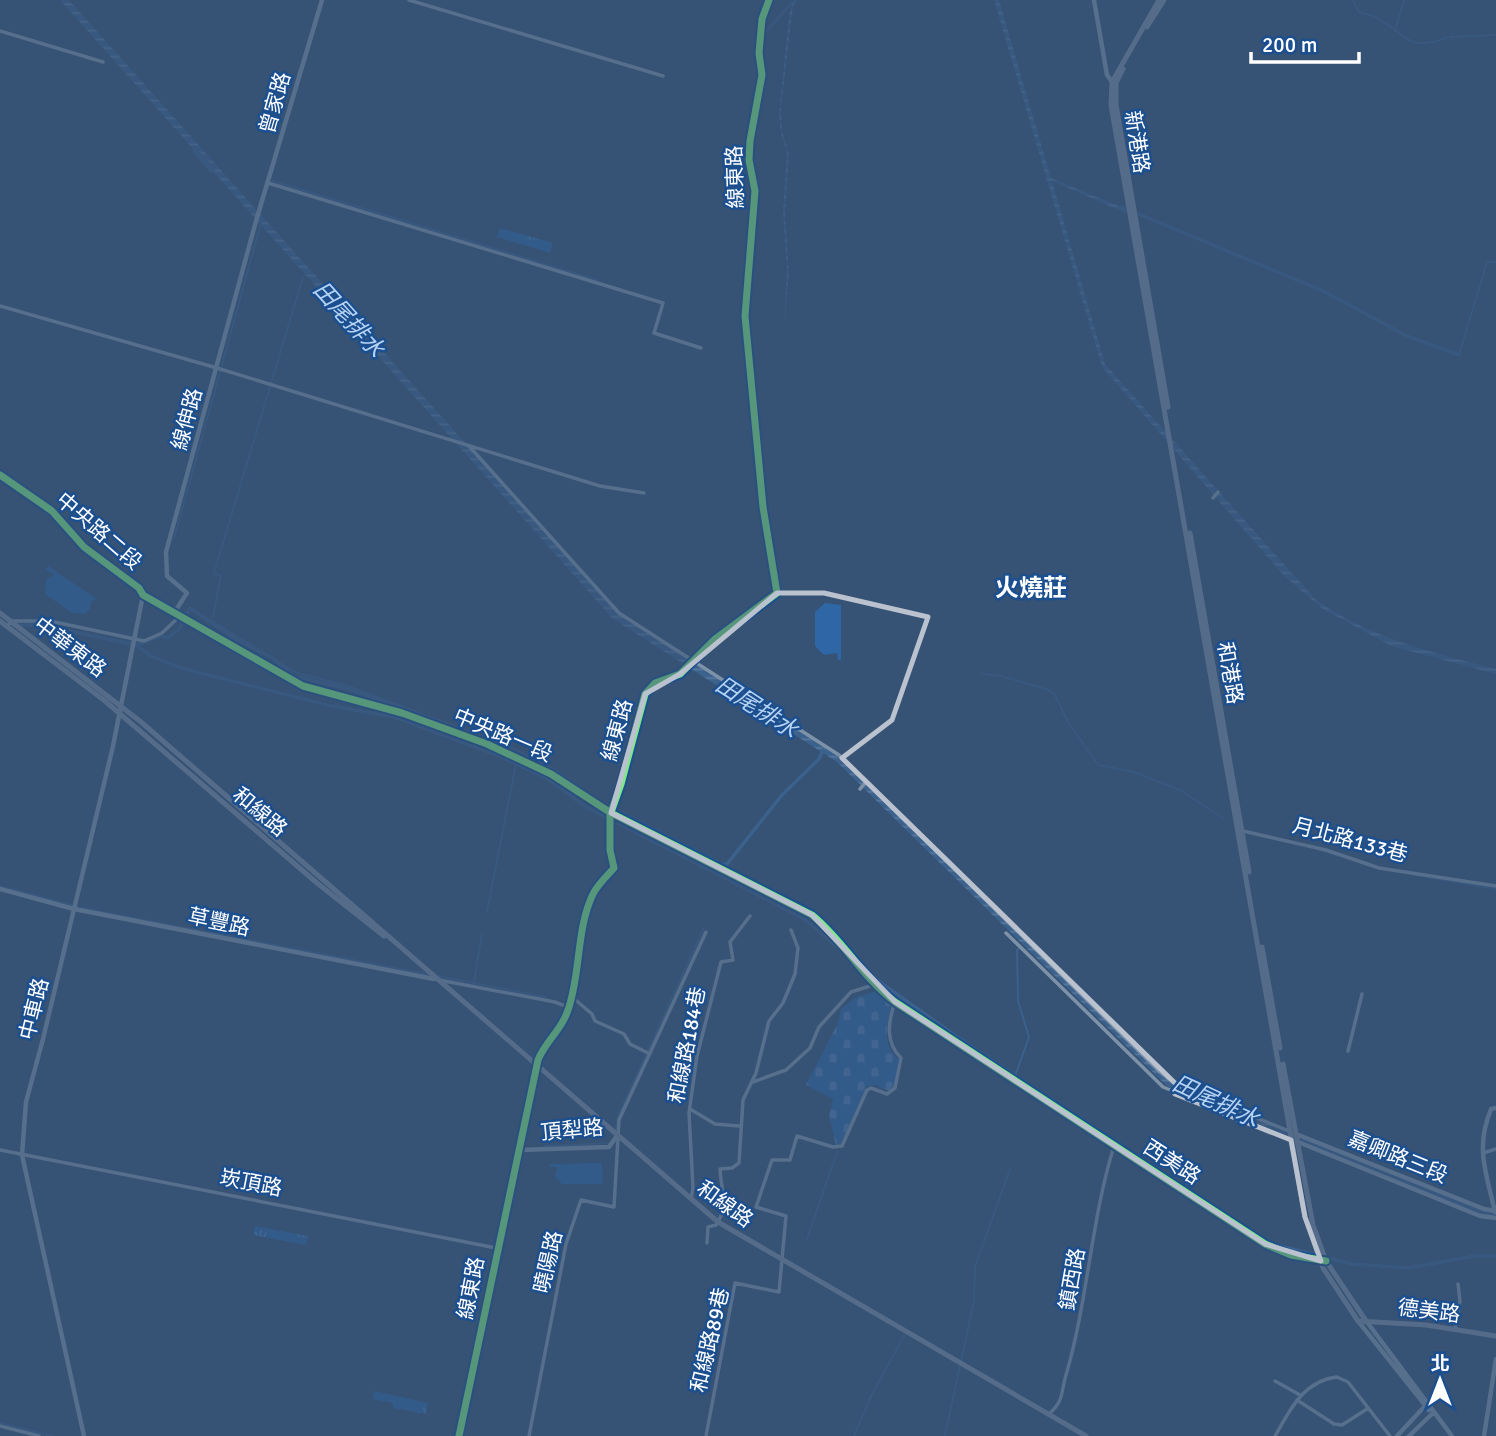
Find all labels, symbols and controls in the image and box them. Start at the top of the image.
scale bar [1251,21,1360,65]
text: 200 m [1262,32,1317,58]
street label: 曾家路 [254,69,296,137]
street label: 新港路 [1119,109,1155,175]
street label: 線東路 [721,145,749,209]
water label: 田尾排水 [307,275,391,364]
street label: 線伸路 [166,385,208,453]
street label: 中央路二段 [51,487,147,575]
district label: 火燒莊 [995,573,1067,603]
street label: 中華東路 [29,611,111,683]
street label: 和港路 [1212,640,1248,706]
water label: 田尾排水 [710,670,804,745]
street label: 線東路 [596,696,638,764]
street label: 中央路一段 [450,703,556,767]
street label: 和線路 [228,782,292,842]
street label: 月北路133巷 [1290,812,1410,868]
street label: 草豐路 [185,903,253,941]
street label: 中車路 [14,975,54,1043]
street label: 和線路184巷 [663,985,711,1105]
water label: 田尾排水 [1168,1069,1265,1134]
street label: 頂犁路 [539,1114,605,1146]
street label: 嘉卿路三段 [1344,1125,1452,1189]
street label: 西美路 [1139,1134,1205,1190]
street label: 崁頂路 [218,1164,284,1202]
street label: 和線路 [692,1175,758,1233]
street label: 曉陽路 [528,1228,568,1296]
street label: 鎮西路 [1054,1246,1090,1312]
street label: 線東路 [452,1255,490,1321]
street label: 和線路89巷 [685,1285,735,1395]
street label: 德美路 [1396,1294,1462,1328]
north arrow [1405,1345,1475,1415]
text: 北 [1430,1352,1450,1376]

